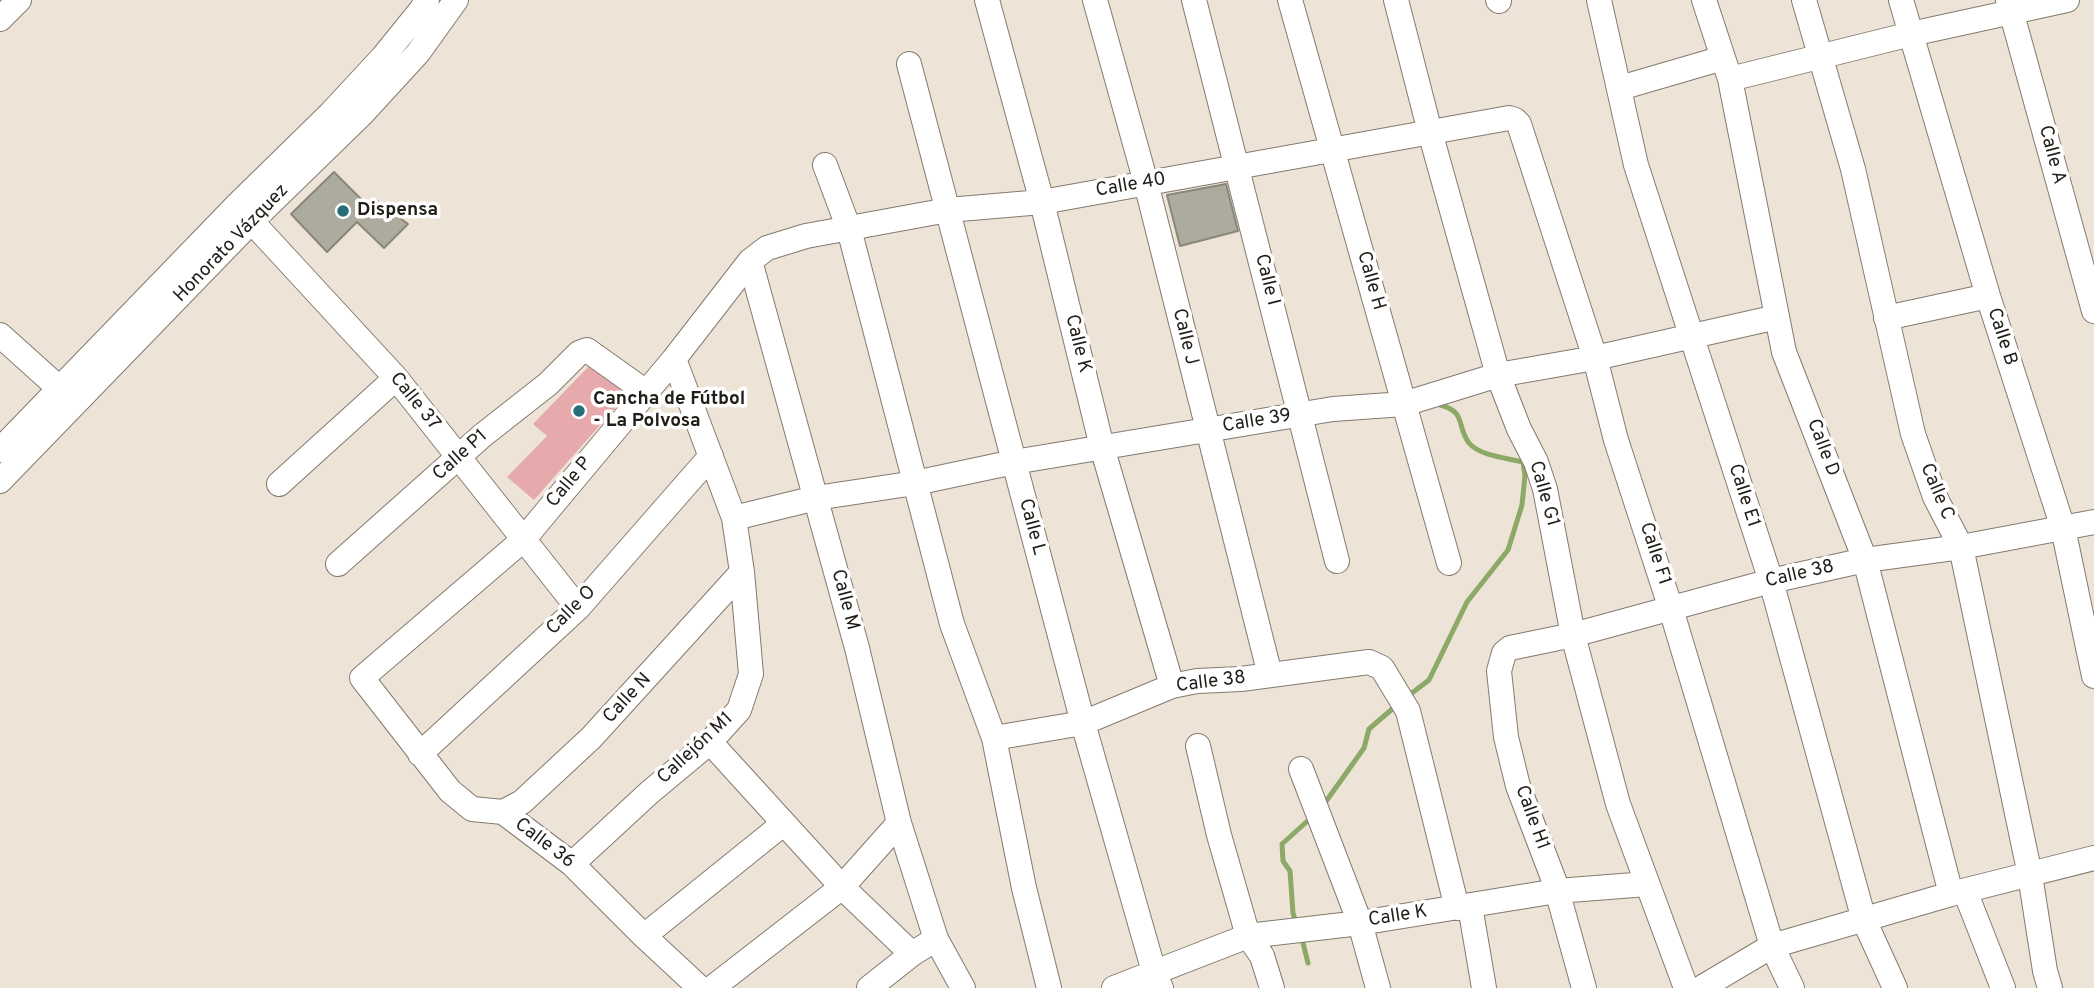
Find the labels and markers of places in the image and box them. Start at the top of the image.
place label: Dispensa [357,200,438,222]
marker: Dispensa [335,203,351,219]
place label: Cancha de Fútbol - La Polvosa [593,389,745,433]
marker: Cancha de Fútbol - La Polvosa [571,403,587,419]

